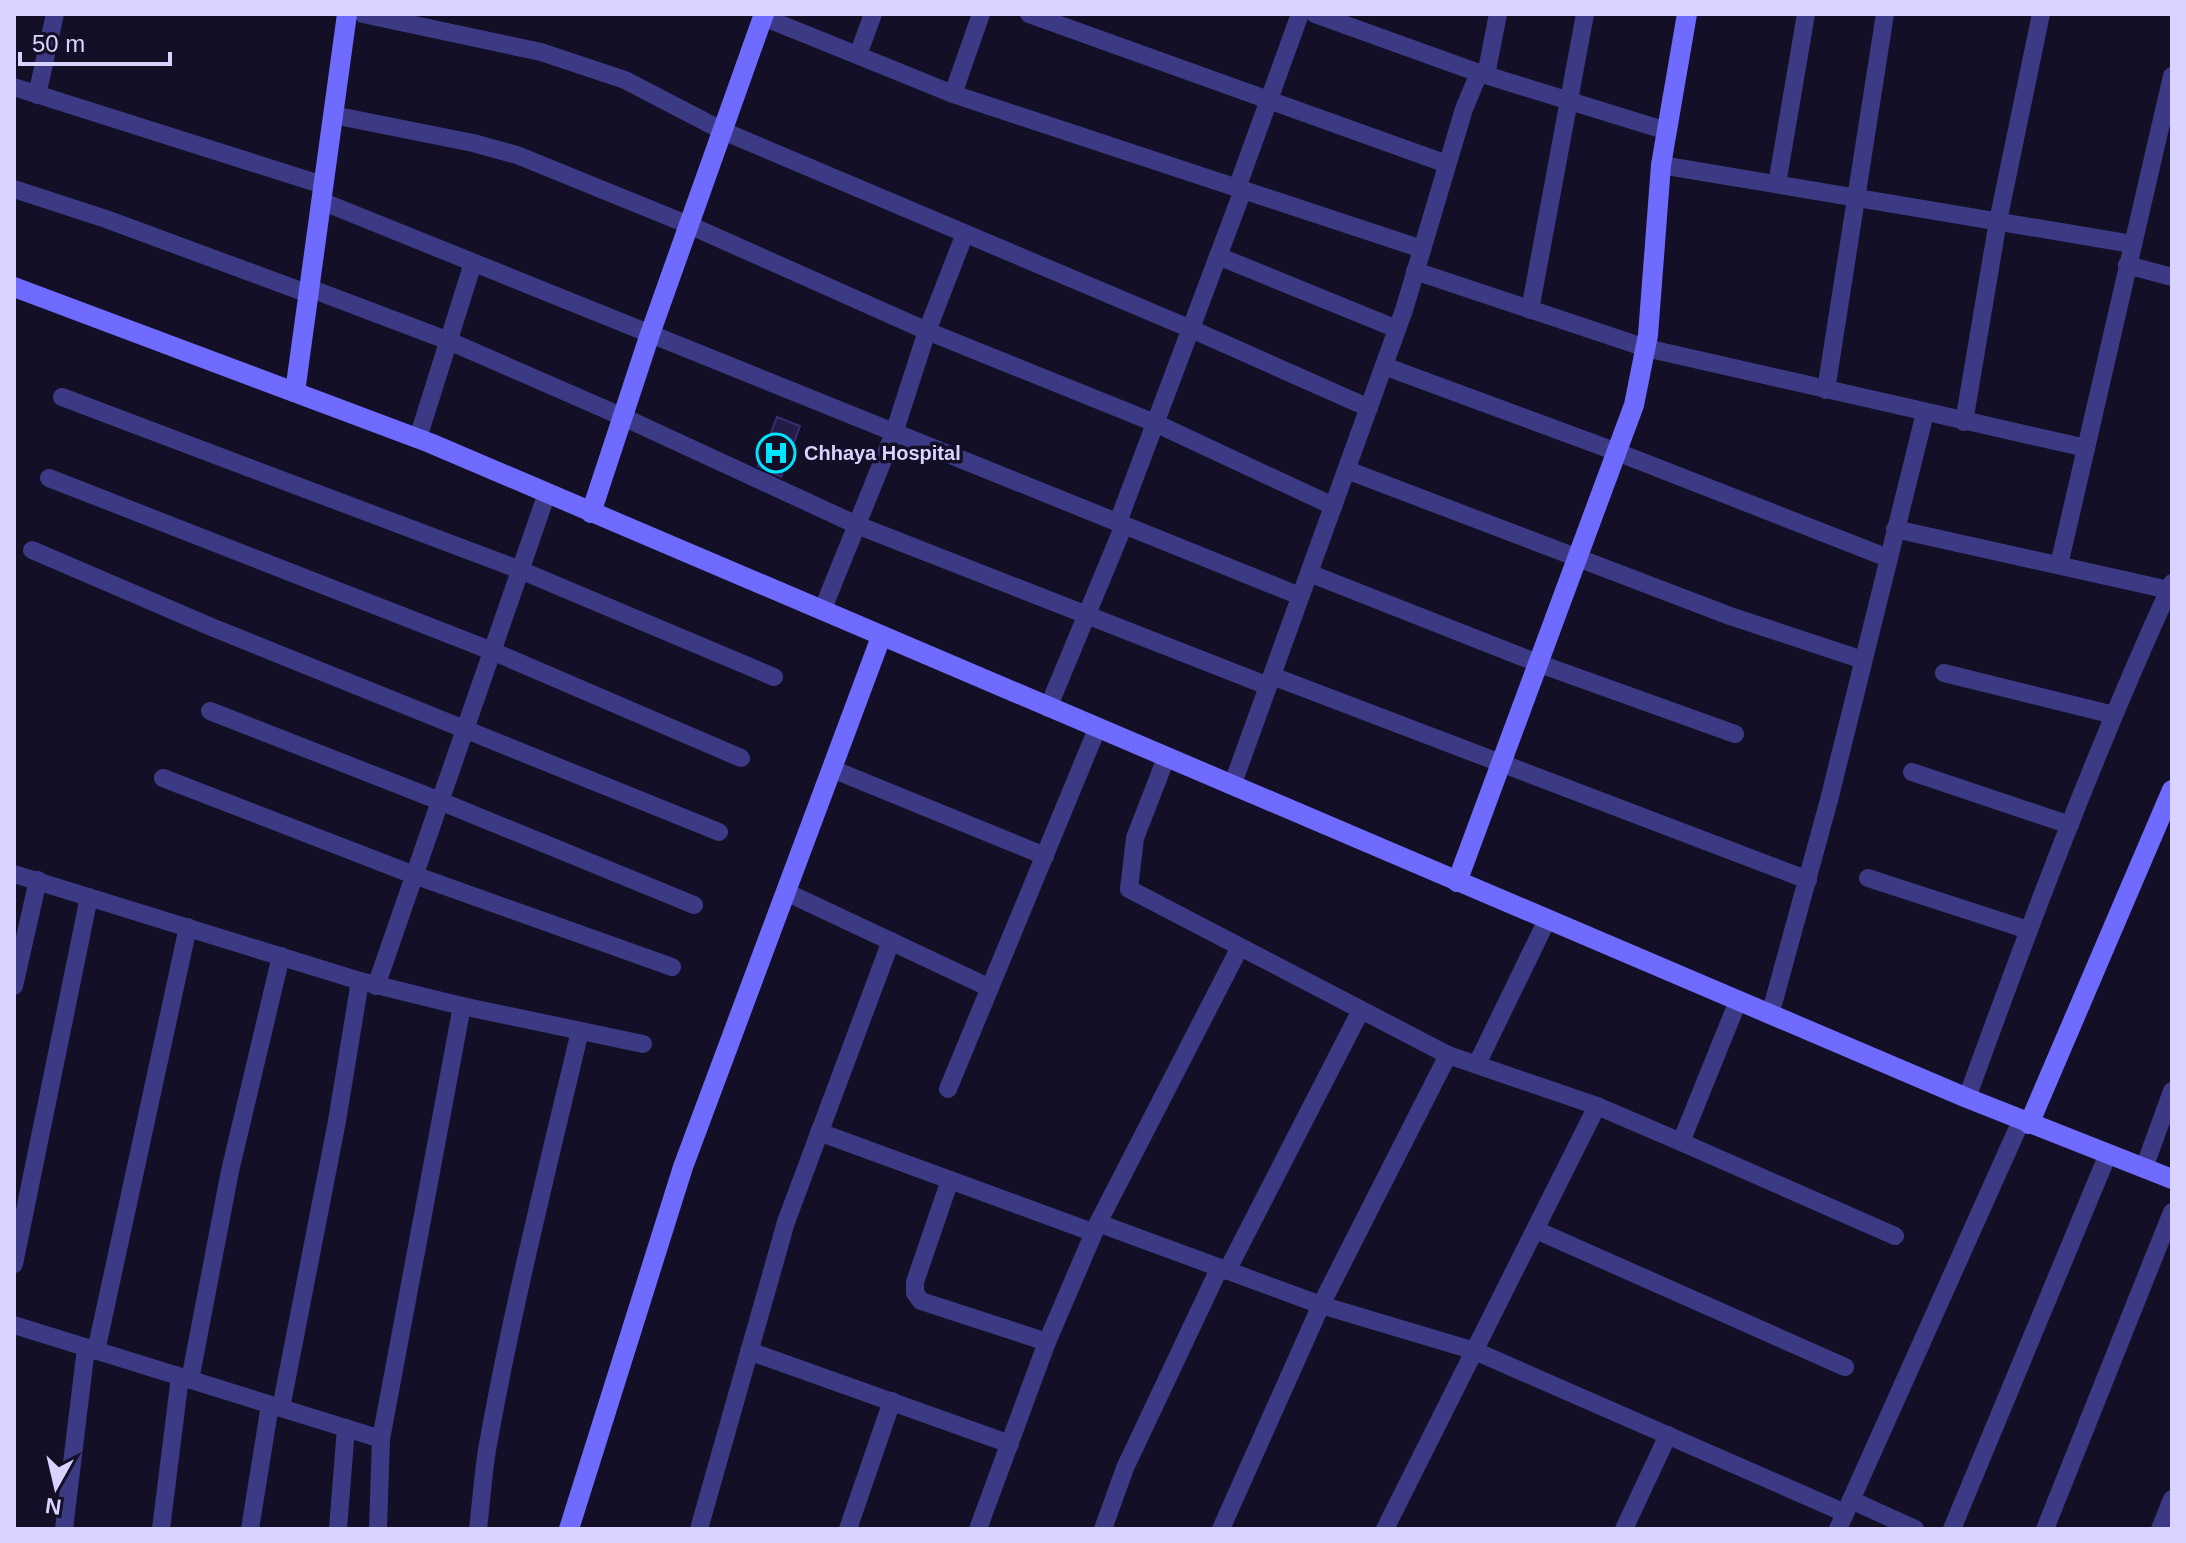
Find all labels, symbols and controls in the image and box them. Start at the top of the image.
scale bar [20,16,170,66]
text: 50 m [32,30,85,57]
hospital icon: Chhaya Hospital [755,432,797,474]
place label: Chhaya Hospital [804,442,961,464]
north arrow [16,1447,96,1527]
text: N [44,1493,63,1520]

